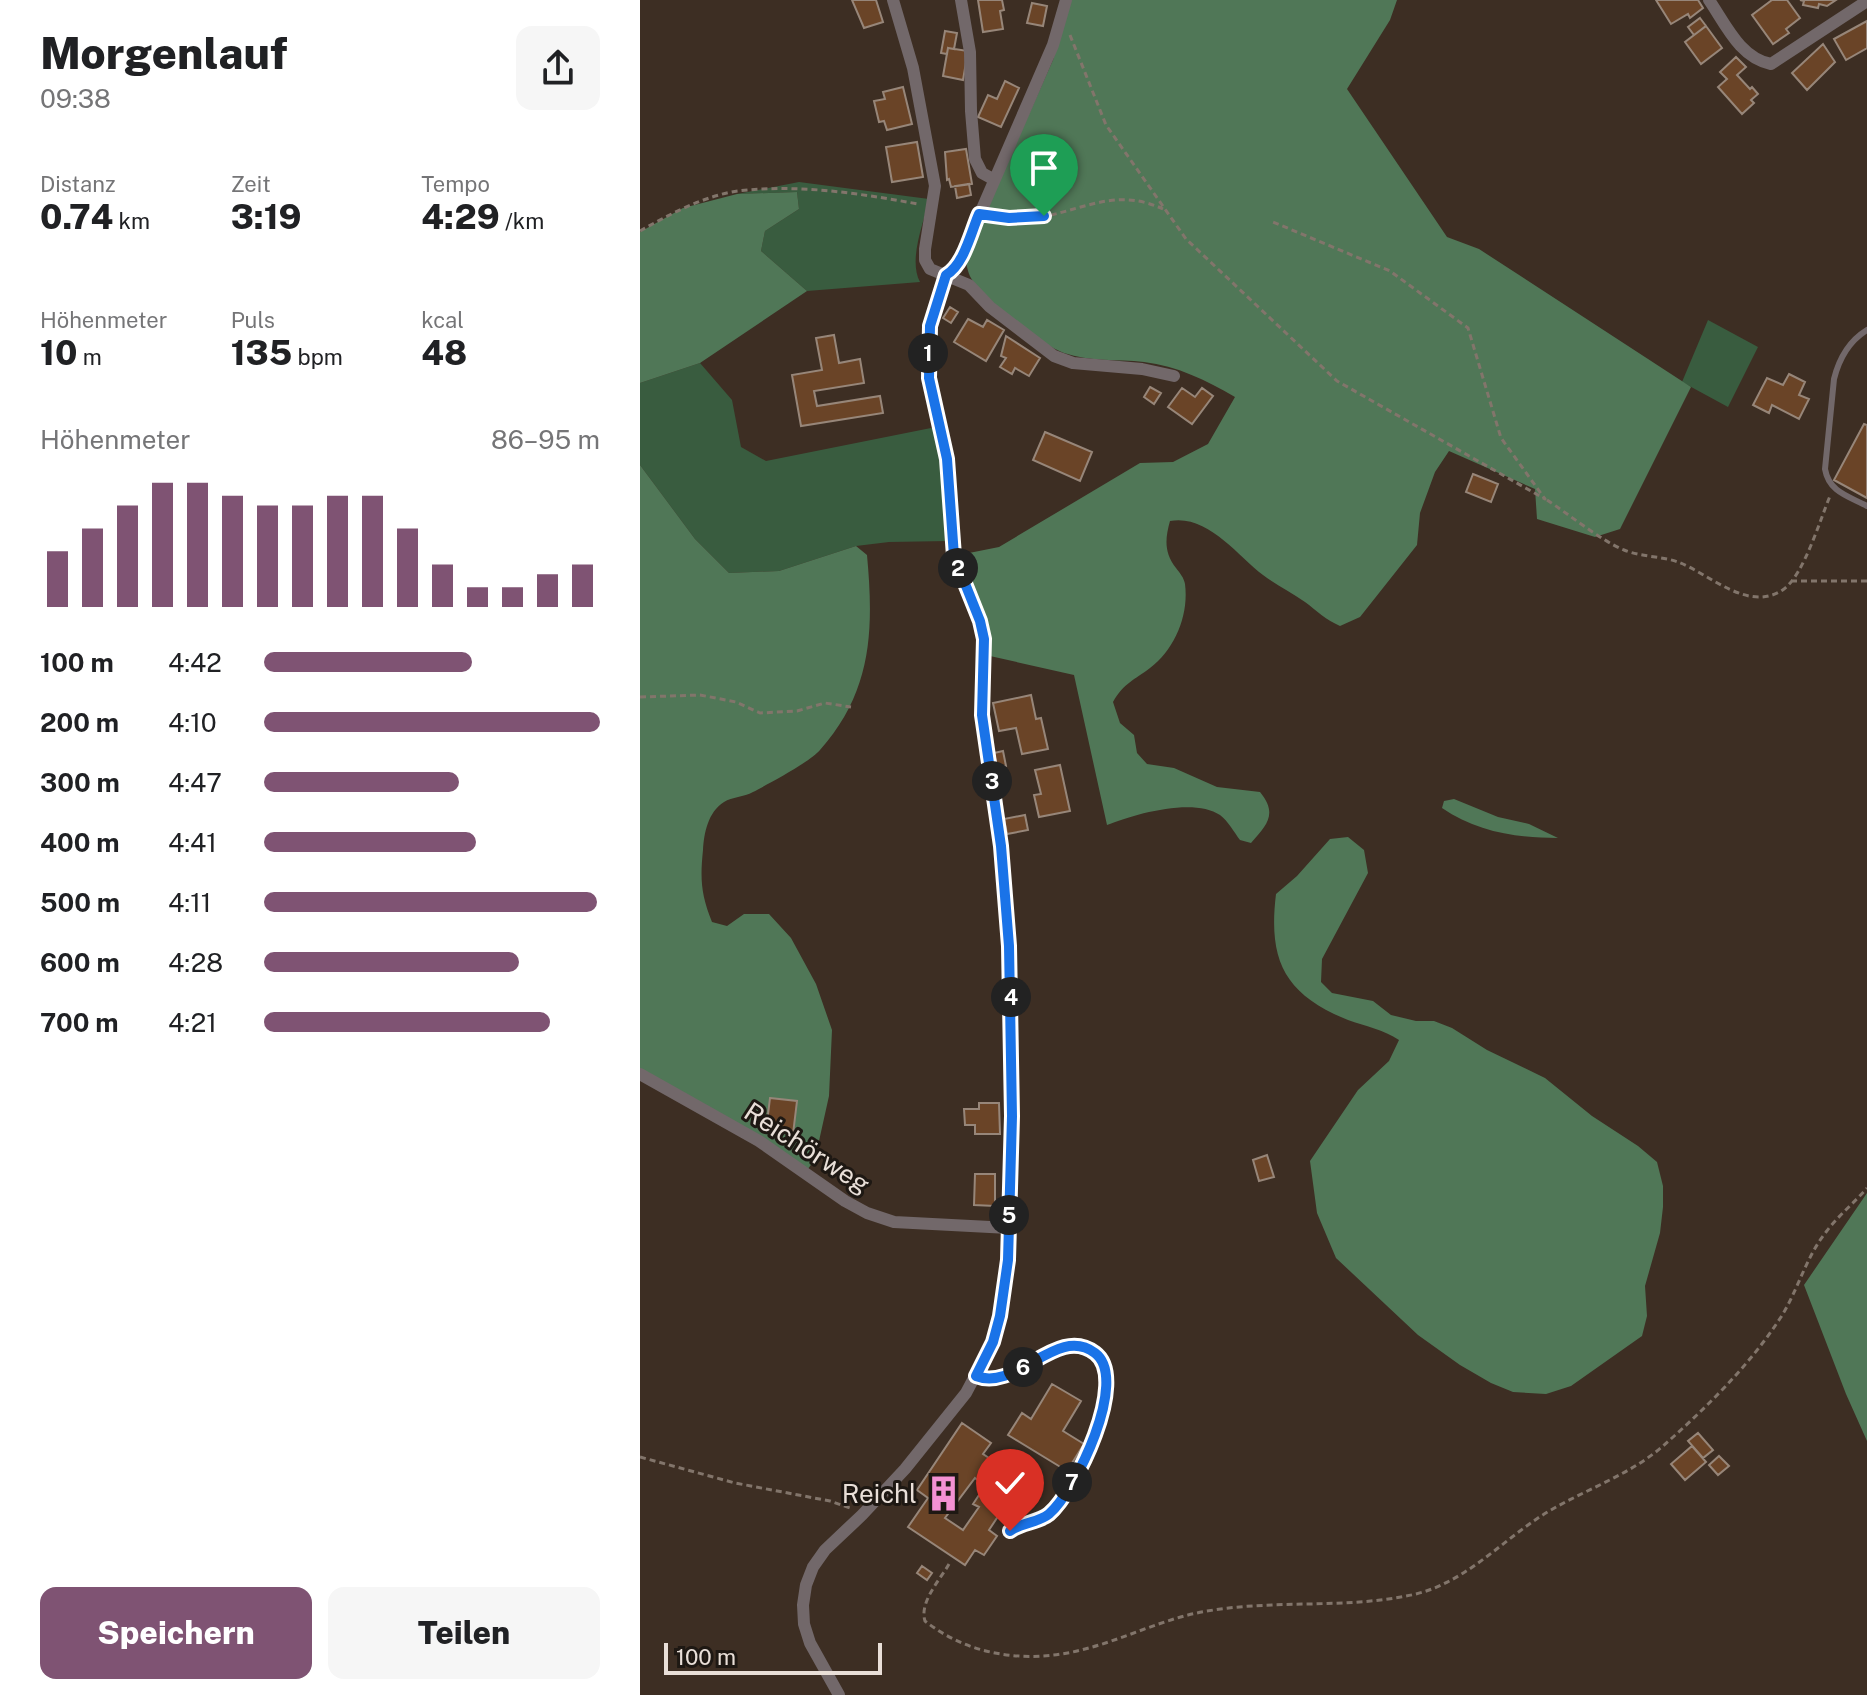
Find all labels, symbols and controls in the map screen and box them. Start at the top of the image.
button: share [516,26,600,110]
text: Morgenlauf [40,27,287,79]
text: 09:38 [40,83,111,114]
pin [1010,134,1078,216]
icon: arrive [1022,146,1066,190]
text: Distanz [40,171,115,197]
text: Zeit [231,171,271,197]
text: Tempo [421,171,490,197]
text: 0.74 [40,197,113,237]
text: 3:19 [231,197,301,237]
text: 4:29 [421,197,500,237]
text: km [113,208,150,234]
text: /km [500,208,544,234]
text: Höhenmeter [40,307,167,333]
text: Puls [231,307,275,333]
text: kcal [421,307,464,333]
text: 10 [40,333,77,373]
text: 135 [231,333,292,373]
text: 48 [421,333,467,373]
pin: 1 [908,333,948,373]
text: 1 [923,340,933,366]
text: m [77,344,102,370]
text: bpm [292,344,343,370]
text: Höhenmeter [40,424,190,455]
text: 86–95 m [491,424,600,455]
pin: 2 [938,548,978,588]
text: 2 [951,555,965,581]
text: 100 m [40,647,114,678]
text: 4:42 [168,647,222,678]
text: 200 m [40,707,119,738]
text: 4:10 [168,707,217,738]
pin: 3 [972,761,1012,801]
text: 300 m [40,767,120,798]
text: 4:47 [168,767,222,798]
text: 3 [985,768,999,794]
text: 400 m [40,827,120,858]
text: 4:41 [168,827,217,858]
text: 500 m [40,887,120,918]
text: 4:11 [168,887,211,918]
text: 600 m [40,947,120,978]
text: 4:28 [168,947,223,978]
pin: 4 [991,977,1031,1017]
text: 4 [1004,984,1018,1010]
text: 700 m [40,1007,119,1038]
text: 4:21 [168,1007,217,1038]
street label: Reichörweg [739,1096,876,1200]
pin: 5 [989,1195,1029,1235]
text: 5 [1002,1202,1016,1228]
pin: 6 [1003,1347,1043,1387]
text: 6 [1016,1354,1030,1380]
pin [976,1449,1044,1531]
icon: check [988,1461,1032,1505]
pin: 7 [1052,1462,1092,1502]
text: 7 [1065,1469,1079,1495]
building icon: Reichl [924,1475,962,1513]
place label: Reichl [842,1478,917,1509]
button: Speichern [40,1587,312,1679]
button: Teilen [328,1587,600,1679]
scale bar [664,1639,882,1675]
text: 100 m [676,1644,736,1670]

